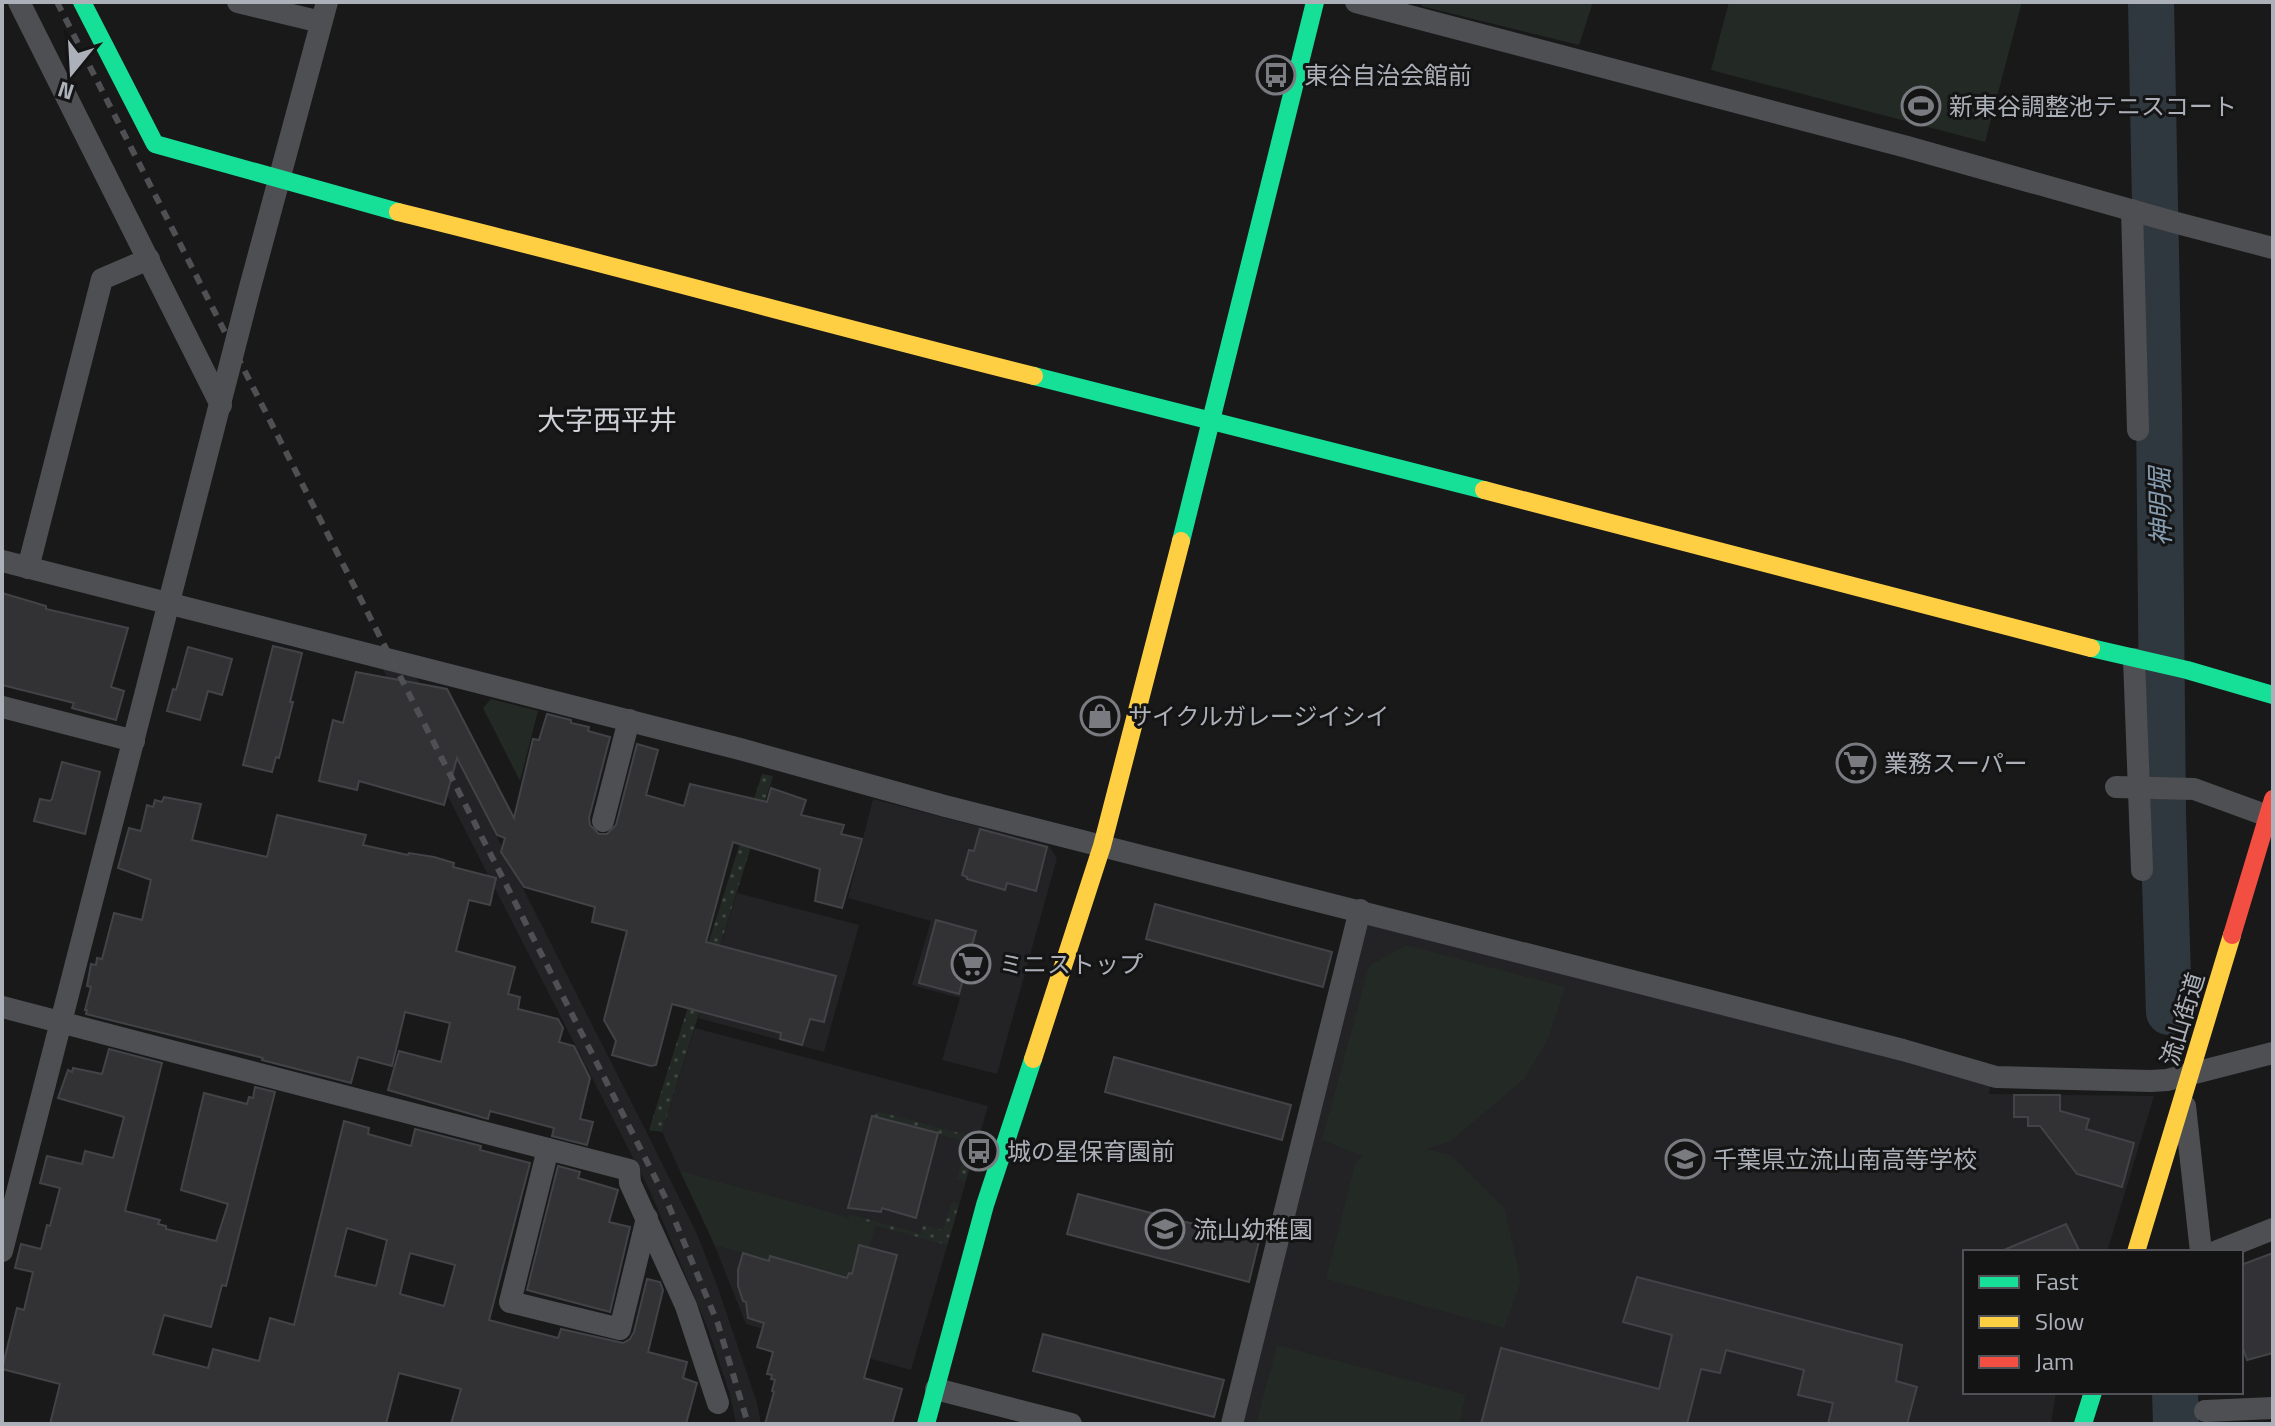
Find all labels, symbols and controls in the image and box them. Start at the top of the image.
north arrow [32,32,112,112]
bus stop icon: 東谷自治会館前 [1255,54,1297,96]
place label: 東谷自治会館前 [1304,57,1472,93]
text: N [53,72,78,110]
sports icon: 新東谷調整池テニスコート [1900,85,1942,127]
place label: 新東谷調整池テニスコート [1949,88,2237,124]
district label: 大字西平井 [537,398,677,441]
water label: 神明堀 [2140,464,2180,546]
shop icon: サイクルガレージイシイ [1079,695,1121,737]
place label: サイクルガレージイシイ [1128,698,1390,734]
supermarket icon: 業務スーパー [1835,742,1877,784]
place label: 業務スーパー [1884,745,2028,781]
supermarket icon: ミニストップ [950,943,992,985]
place label: ミニストップ [999,946,1143,982]
street label: 流山街道 [2151,968,2213,1070]
bus stop icon: 城の星保育園前 [958,1130,1000,1172]
place label: 城の星保育園前 [1007,1133,1175,1169]
school or university icon: 千葉県立流山南高等学校 [1664,1138,1706,1180]
place label: 千葉県立流山南高等学校 [1713,1141,1977,1177]
school or university icon: 流山幼稚園 [1144,1208,1186,1250]
place label: 流山幼稚園 [1193,1211,1313,1247]
legend [1963,1250,2243,1394]
text: Fast [2035,1263,2079,1299]
text: Slow [2035,1303,2084,1339]
text: Jam [2035,1343,2074,1379]

